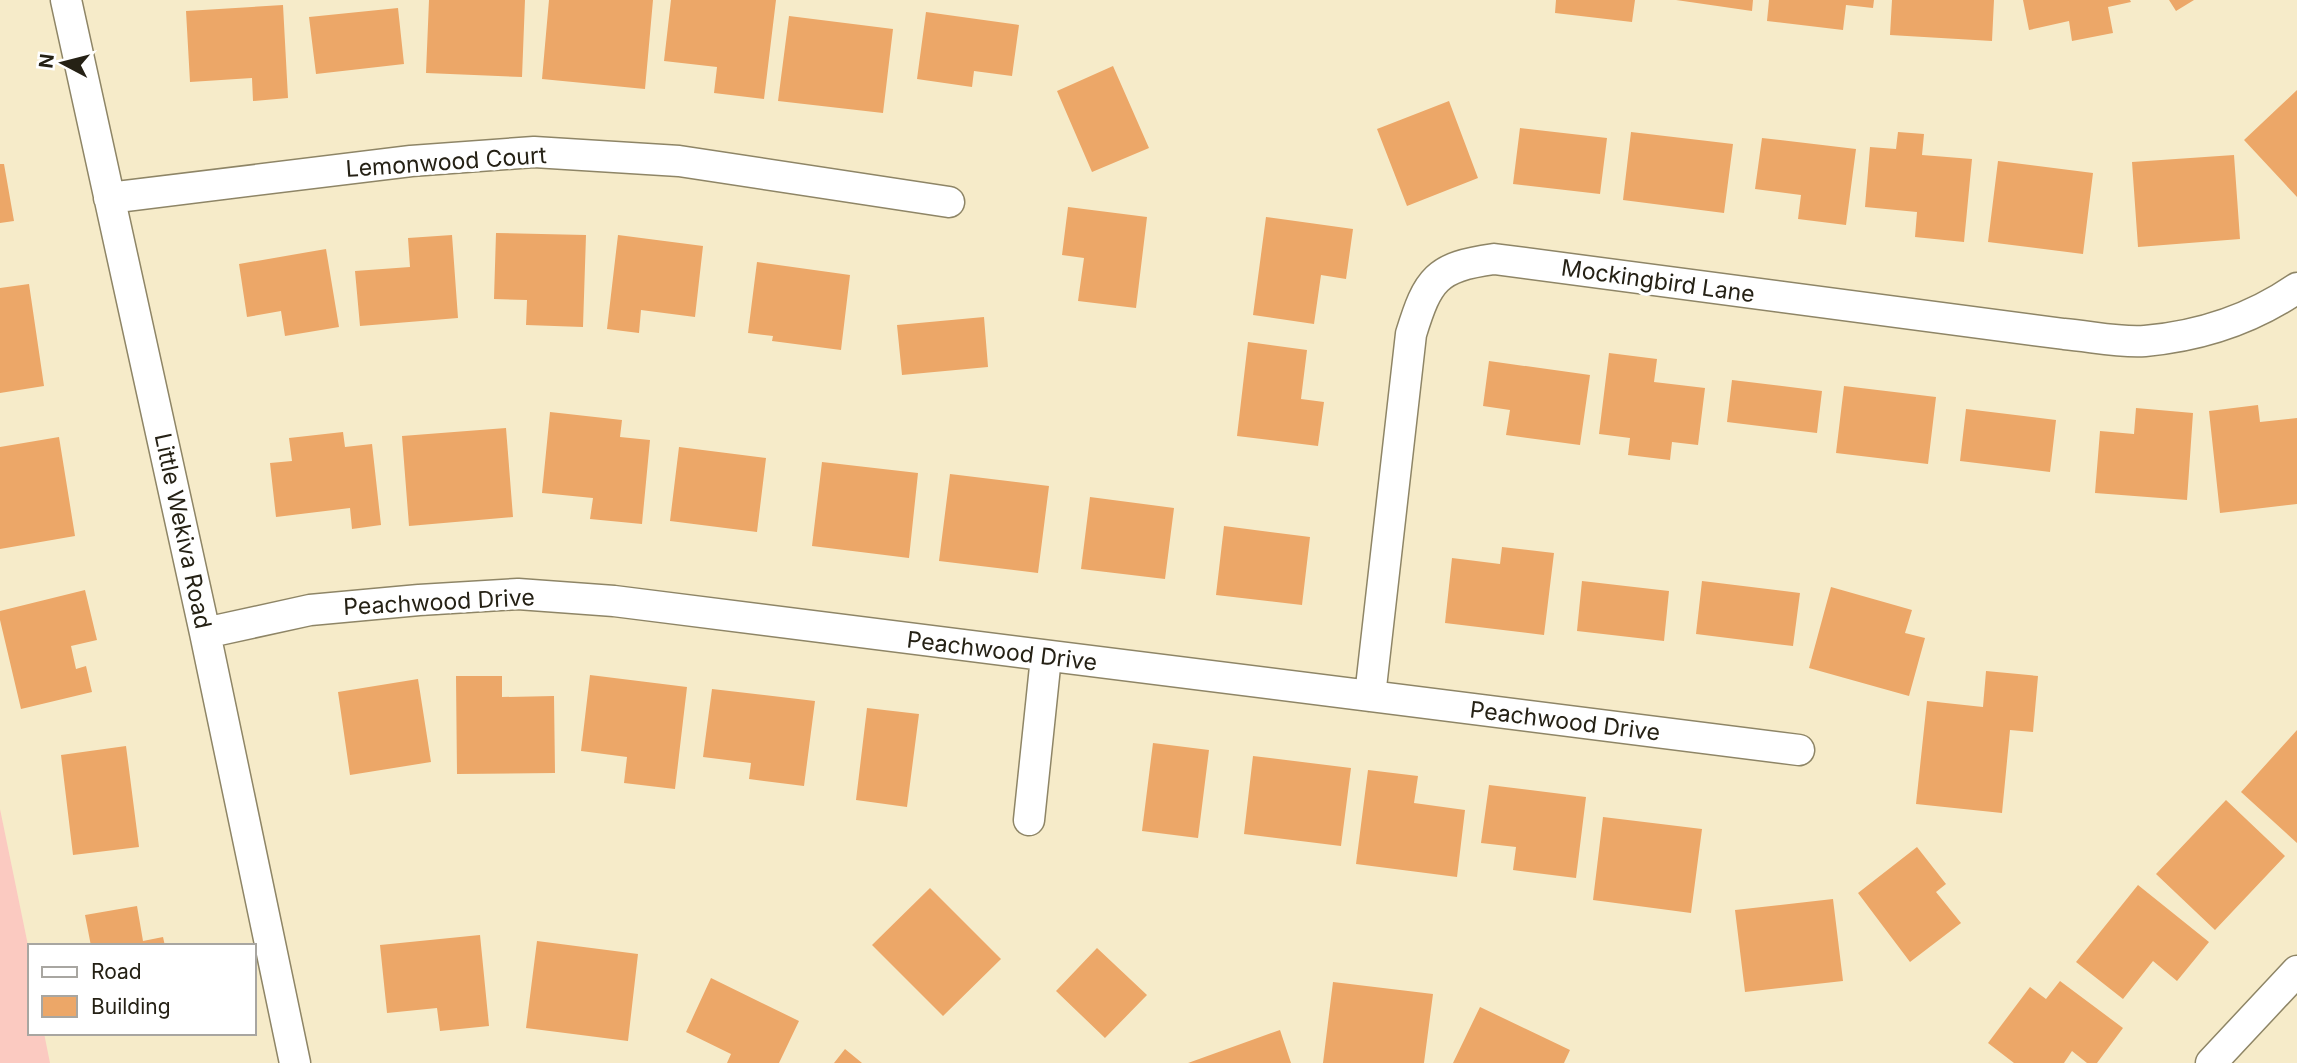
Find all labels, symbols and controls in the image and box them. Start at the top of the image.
north arrow [28,28,98,98]
text: N [34,52,59,70]
street label: Lemonwood Court [345,141,548,183]
street label: Mockingbird Lane [1560,254,1756,308]
street label: Little Wekiva Road [149,431,217,631]
street label: Peachwood Drive [343,583,535,621]
street label: Peachwood Drive [905,625,1099,677]
street label: Peachwood Drive [1468,695,1662,747]
legend [28,944,256,1035]
text: Road [91,959,142,984]
text: Building [91,994,171,1019]

